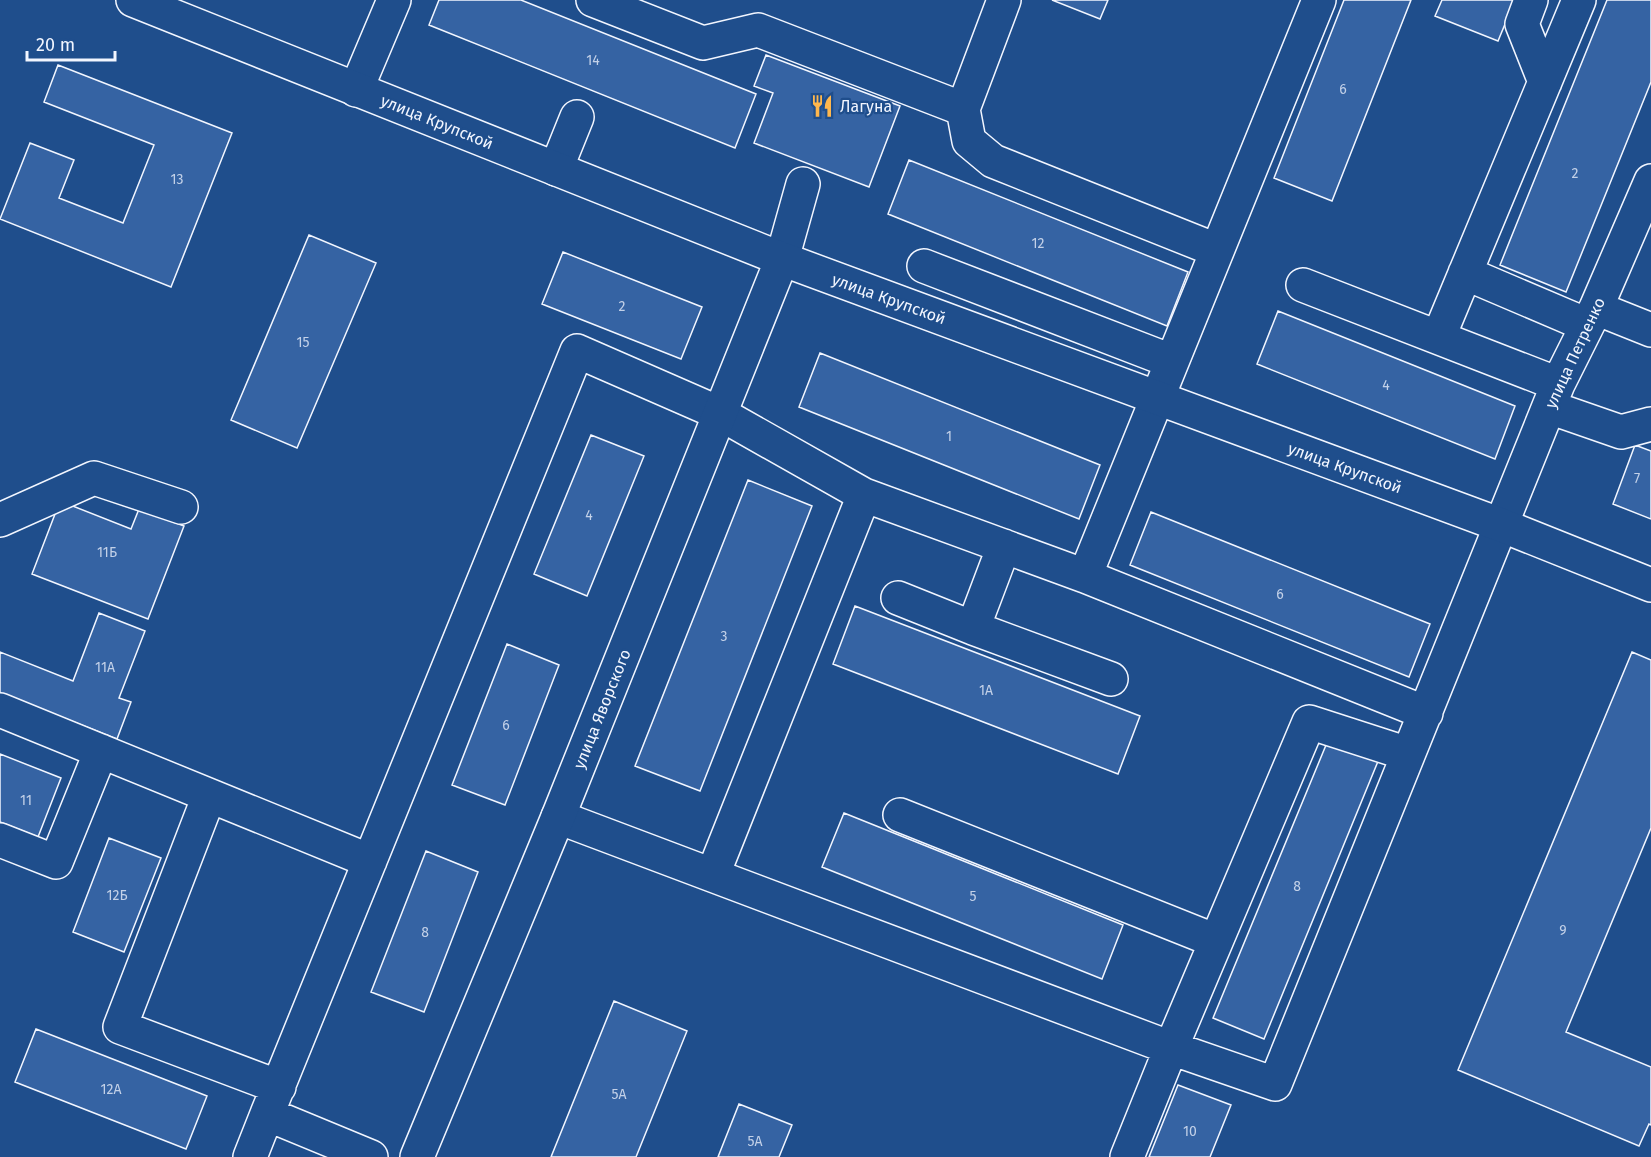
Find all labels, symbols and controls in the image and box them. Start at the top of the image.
scale bar [27,24,116,62]
text: 20 m [36,34,75,56]
house number: 14 [586,52,600,69]
house number: 6 [1339,81,1347,98]
street label: улица Крупской [378,91,496,153]
restaurant icon: Лагуна [809,93,835,119]
place label: Лагуна [840,97,892,116]
house number: 2 [1572,165,1579,182]
house number: 13 [170,171,184,188]
house number: 12 [1032,235,1045,252]
street label: улица Крупской [829,270,949,328]
street label: улица Петренко [1541,294,1609,412]
house number: 2 [619,298,626,315]
house number: 15 [296,334,310,351]
house number: 4 [1382,377,1390,394]
house number: 1 [946,428,952,445]
street label: улица Крупской [1285,439,1405,497]
house number: 7 [1634,470,1640,487]
house number: 4 [585,507,593,524]
house number: 11Б [97,544,117,561]
house number: 6 [1276,586,1284,603]
house number: 3 [721,628,728,645]
street label: улица Яворского [569,646,635,772]
house number: 11А [95,659,115,676]
house number: 1А [979,682,993,699]
house number: 6 [502,717,510,734]
house number: 11 [20,792,32,809]
house number: 8 [1293,878,1301,895]
house number: 12Б [106,887,128,904]
house number: 5 [969,888,977,905]
house number: 9 [1559,922,1567,939]
house number: 8 [421,924,429,941]
house number: 12А [100,1081,122,1098]
house number: 5А [611,1086,627,1103]
house number: 10 [1183,1123,1197,1140]
house number: 5А [747,1133,763,1150]

